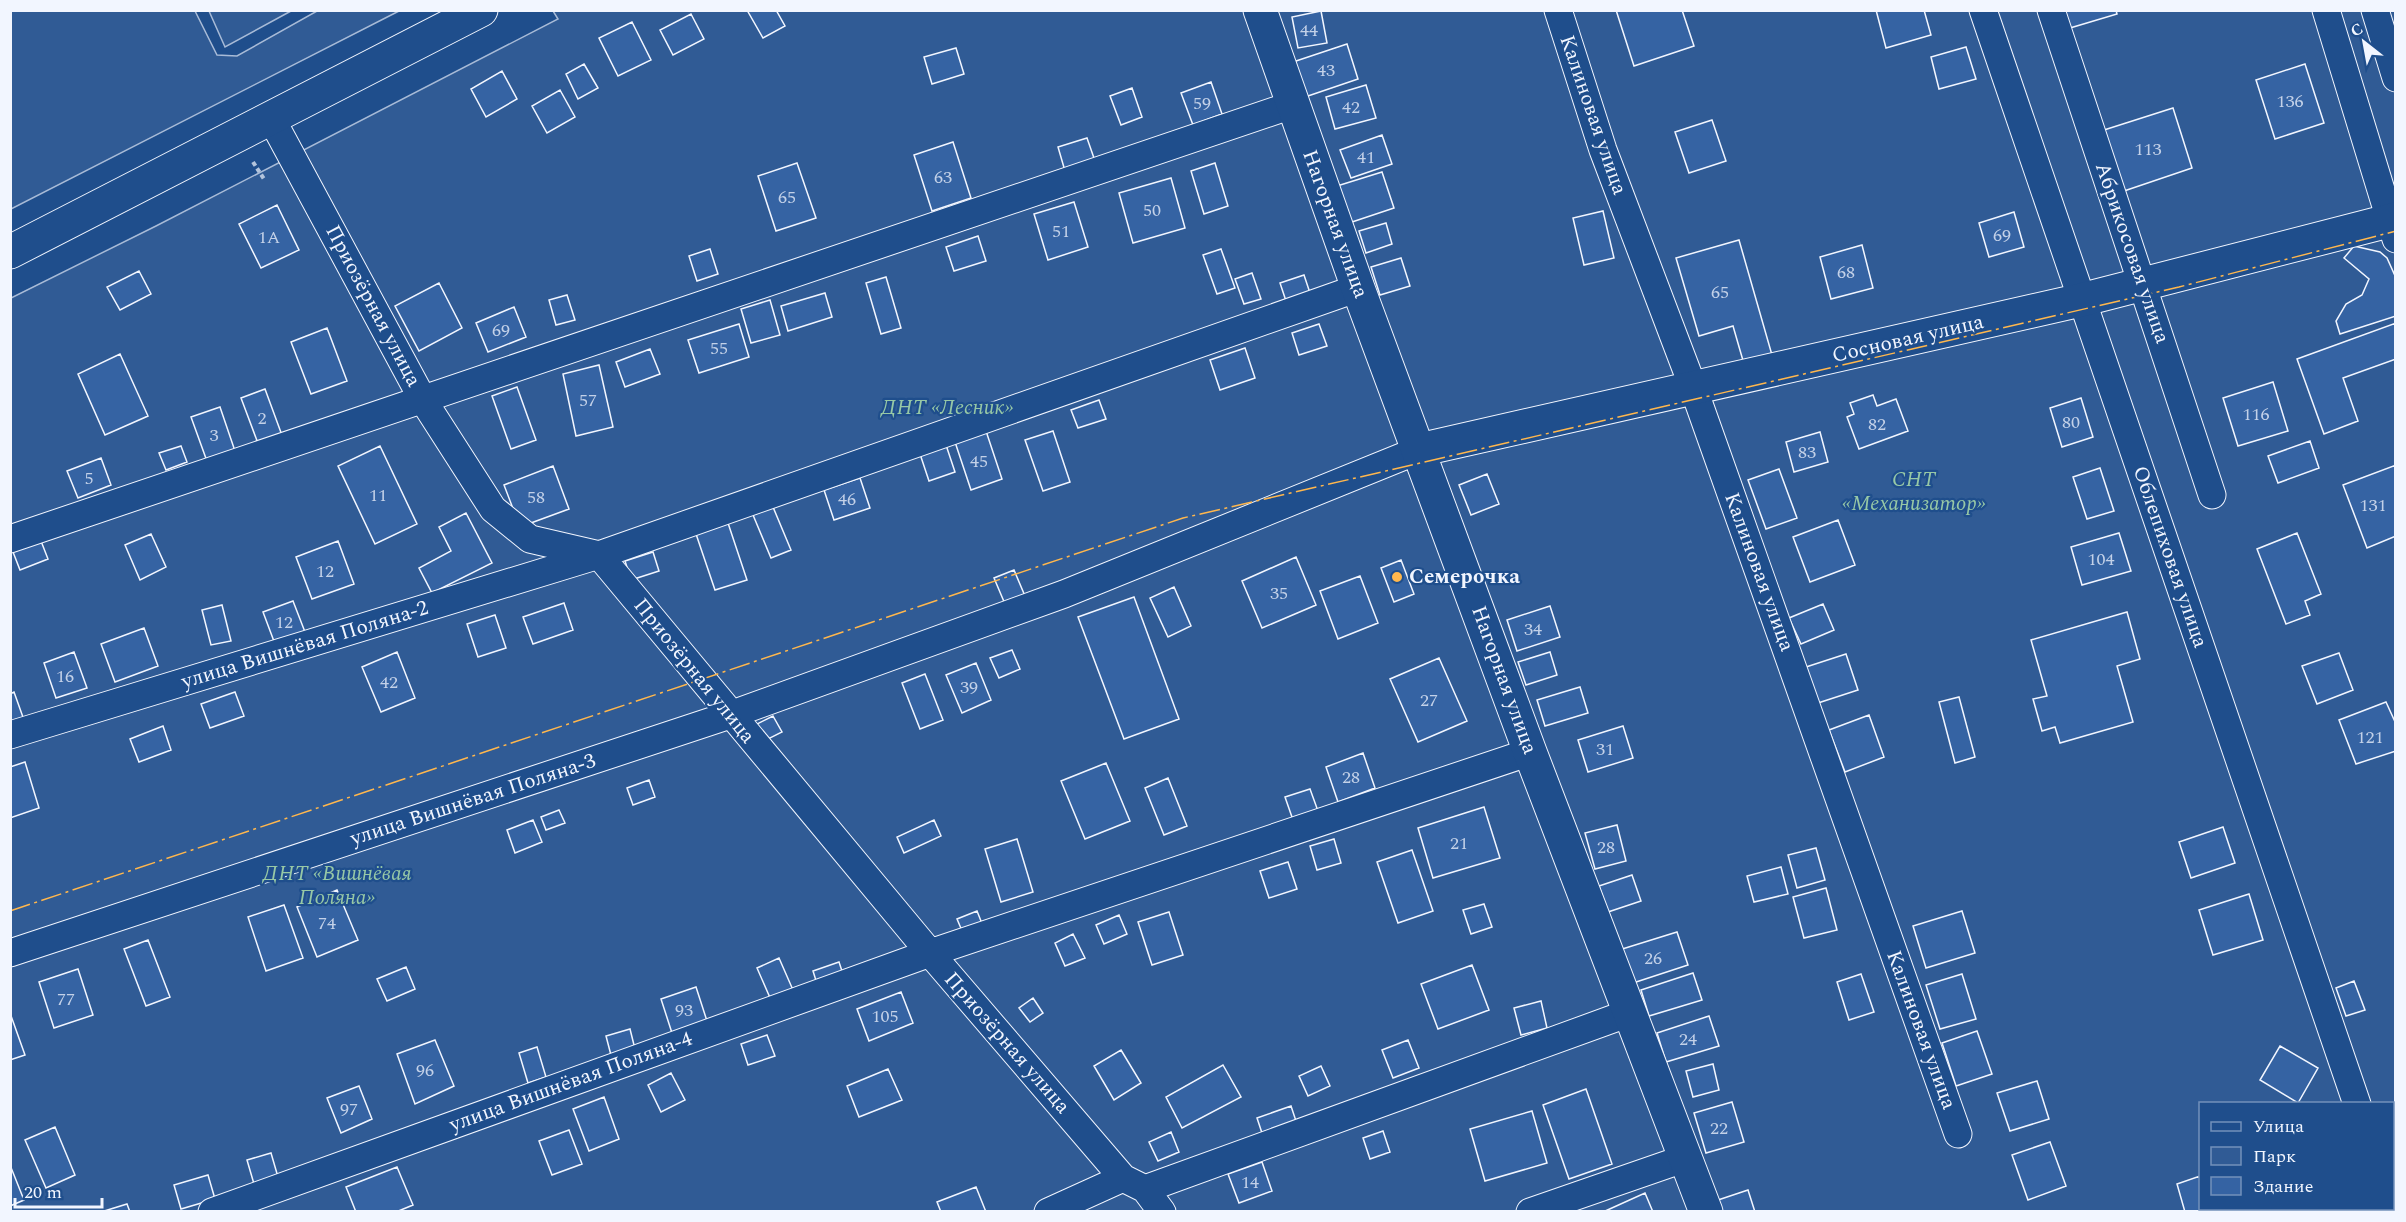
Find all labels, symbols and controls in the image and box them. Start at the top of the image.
north arrow [2334,12,2394,72]
house number: 44 [1300,17,1318,44]
text: С [2346,17,2368,43]
street label: Калиновая улица [1551,31,1636,200]
house number: 43 [1317,57,1335,84]
house number: 136 [2277,88,2304,115]
house number: 59 [1193,90,1211,117]
house number: 42 [1342,94,1360,121]
house number: 113 [2135,136,2162,163]
house number: 41 [1357,144,1375,171]
street label: Нагорная улица [1293,145,1377,303]
street label: Абрикосовая улица [2086,158,2178,349]
house number: 63 [934,164,952,191]
house number: 65 [778,184,796,211]
house number: 50 [1143,197,1161,224]
house number: 51 [1052,218,1070,245]
street label: Приозёрная улица [317,219,430,393]
house number: 69 [1993,222,2011,249]
house number: 1А [258,224,280,251]
house number: 68 [1837,259,1855,286]
house number: 65 [1711,279,1729,306]
street label: Сосновая улица [1829,306,1988,372]
house number: 69 [492,317,510,344]
house number: 55 [710,335,728,362]
house number: 57 [579,387,597,414]
park label: ДНТ «Лесник» [880,392,1013,424]
house number: 116 [2243,401,2270,428]
house number: 2 [258,405,267,432]
house number: 80 [2062,409,2080,436]
house number: 82 [1868,411,1886,438]
house number: 3 [210,422,219,449]
house number: 83 [1798,439,1816,466]
house number: 45 [970,448,988,475]
street label: Облепиховая улица [2124,462,2216,653]
park label: СНТ «Механизатор» [1842,464,1986,520]
house number: 5 [85,465,94,492]
house number: 11 [369,482,387,509]
house number: 58 [527,484,545,511]
house number: 46 [838,486,856,513]
street label: Калиновая улица [1715,488,1803,657]
house number: 131 [2360,492,2387,519]
house number: 104 [2088,546,2115,573]
house number: 12 [316,558,334,585]
place label: Семерочка [1409,561,1520,593]
marker: Семерочка [1390,570,1404,584]
house number: 35 [1270,580,1288,607]
street label: Приозёрная улица [625,591,763,751]
street label: улица Вишнёвая Поляна-2 [177,592,432,698]
street label: Нагорная улица [1462,601,1546,759]
house number: 12 [275,609,293,636]
house number: 34 [1524,616,1542,643]
house number: 16 [56,663,74,690]
house number: 42 [380,669,398,696]
house number: 39 [960,674,978,701]
house number: 27 [1420,687,1438,714]
house number: 121 [2357,724,2384,751]
house number: 31 [1596,736,1614,763]
street label: улица Вишнёвая Поляна-3 [345,745,600,855]
house number: 28 [1342,764,1360,791]
house number: 21 [1450,830,1468,857]
house number: 28 [1597,834,1615,861]
park label: ДНТ «Вишнёвая Поляна» [261,858,412,914]
house number: 74 [318,910,336,937]
house number: 26 [1644,945,1662,972]
street label: Калиновая улица [1877,946,1965,1115]
street label: Приозёрная улица [936,965,1078,1122]
house number: 77 [57,986,75,1013]
house number: 93 [675,997,693,1024]
house number: 105 [872,1003,899,1030]
street label: улица Вишнёвая Поляна-4 [444,1023,697,1141]
house number: 24 [1679,1026,1697,1053]
house number: 96 [416,1057,434,1084]
house number: 97 [340,1096,358,1123]
legend [2199,1102,2394,1210]
text: Улица [2253,1113,2304,1140]
house number: 22 [1710,1115,1728,1142]
text: Парк [2253,1143,2296,1170]
house number: 14 [1241,1169,1259,1196]
scale bar [15,1171,102,1209]
text: Здание [2253,1173,2313,1200]
text: 20 m [24,1179,62,1206]

